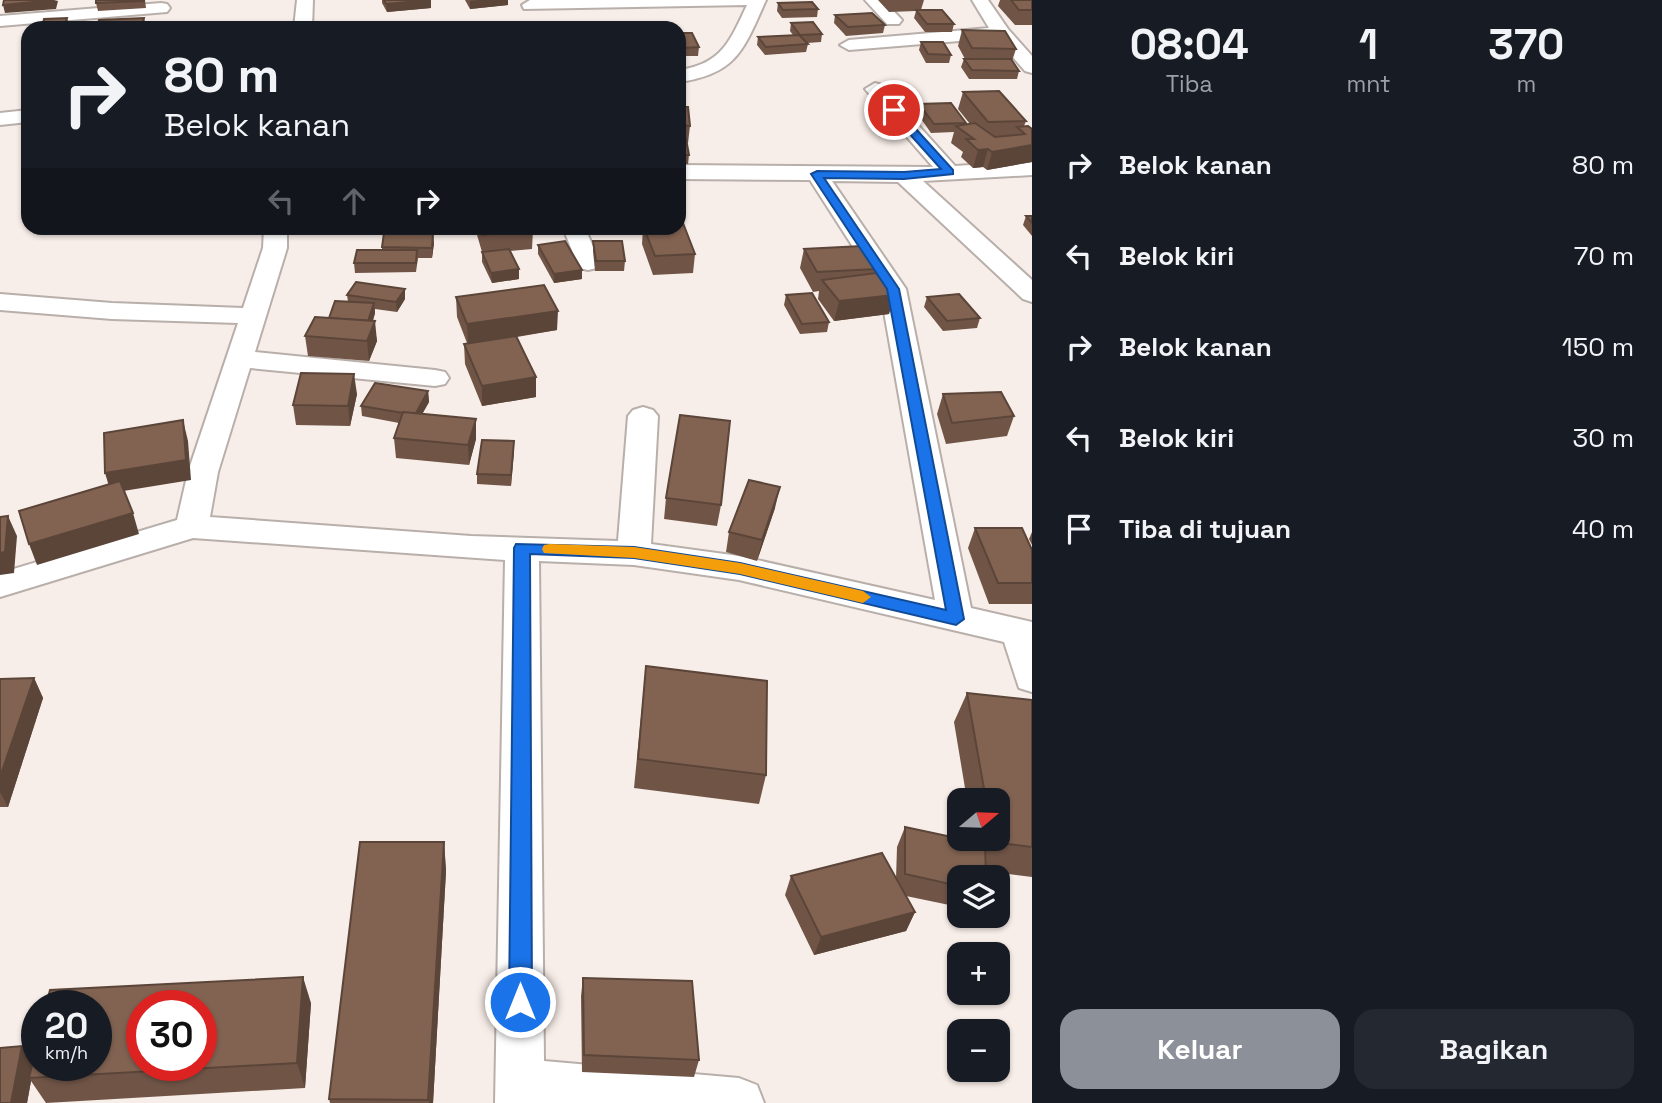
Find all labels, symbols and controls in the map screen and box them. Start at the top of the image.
text: 08:04 [1130,18,1249,71]
text: 1 [1359,18,1378,71]
text: 370 [1488,18,1564,71]
text: 80 m [164,44,279,106]
icon: right [49,49,140,140]
text: Tiba [1166,69,1213,99]
text: mnt [1346,69,1391,99]
text: m [1516,69,1536,99]
pin [864,80,924,140]
icon: arrive [875,91,913,129]
text: Belok kanan [164,105,350,145]
icon: right [1060,146,1098,184]
text: Belok kanan [1119,148,1272,182]
text: 80 m [1572,148,1634,182]
icon: left [262,182,300,220]
icon: ahead [335,182,373,220]
icon: right [408,182,446,220]
icon: left [1060,237,1098,275]
text: Belok kiri [1119,239,1234,273]
text: 70 m [1574,239,1634,273]
icon: right [1060,328,1098,366]
text: Belok kanan [1119,330,1272,364]
text: 150 m [1562,330,1634,364]
icon: left [1060,419,1098,457]
text: Belok kiri [1119,421,1234,455]
text: 30 m [1573,421,1634,455]
icon: arrive [1060,510,1098,548]
text: Tiba di tujuan [1119,512,1291,546]
text: 40 m [1572,512,1634,546]
north arrow [947,788,1010,850]
map controls [947,788,1010,1082]
button: layers [947,865,1010,928]
button: + [947,942,1010,1005]
position arrow [483,965,557,1039]
speed limit sign: 30 [126,990,217,1081]
text: 20 [45,1004,88,1048]
button: Keluar [1060,1009,1340,1089]
button: Bagikan [1354,1009,1634,1089]
button: − [947,1019,1010,1082]
text: km/h [45,1041,88,1064]

